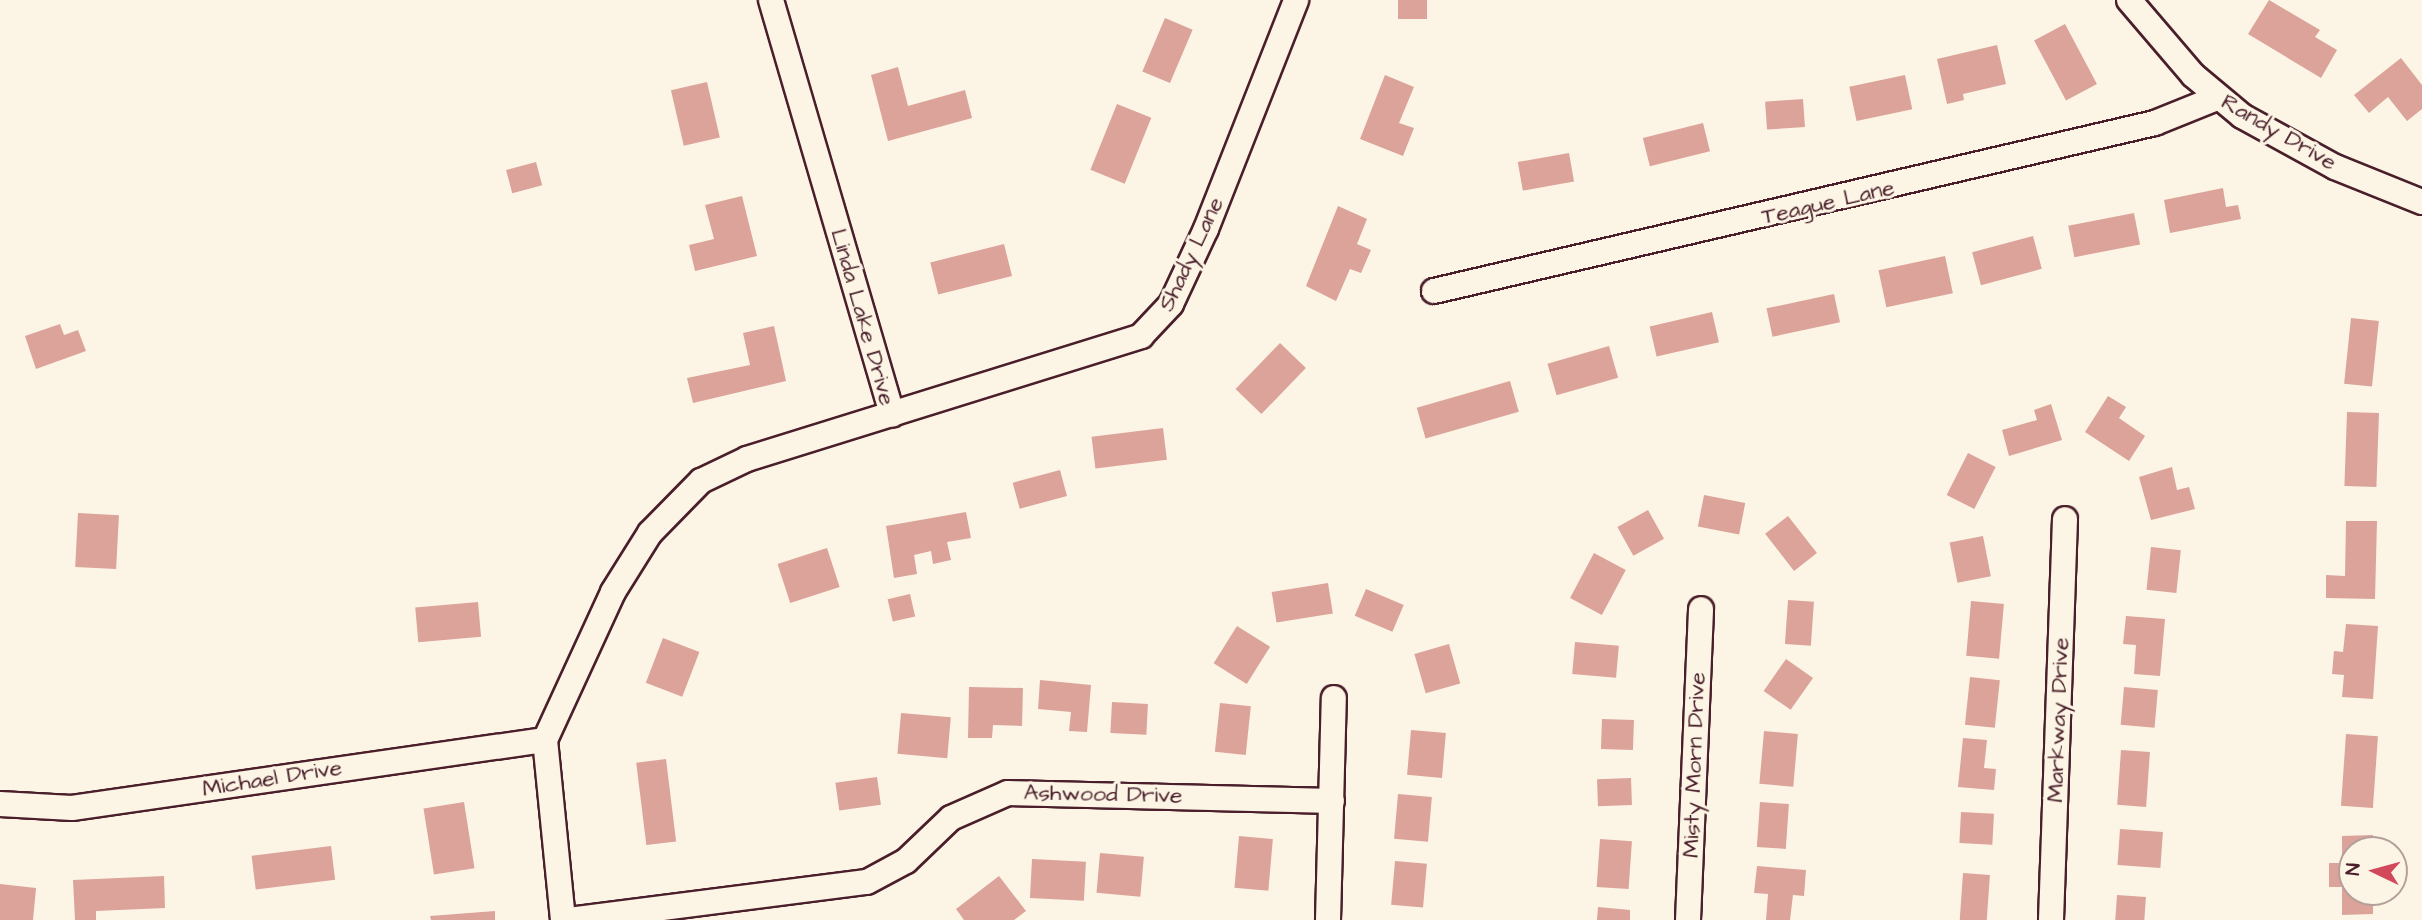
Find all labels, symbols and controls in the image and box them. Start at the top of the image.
street label: Randy Drive [2216,88,2342,176]
street label: Teague Lane [1759,173,1897,231]
street label: Shady Lane [1152,192,1230,316]
street label: Linda Lake Drive [825,225,901,409]
street label: Markway Drive [2041,637,2075,803]
street label: Misty Morn Drive [1677,672,1711,858]
street label: Michael Drive [200,753,344,803]
street label: Ashwood Drive [1023,779,1183,809]
north arrow [2338,836,2408,906]
text: N [2340,862,2368,876]

